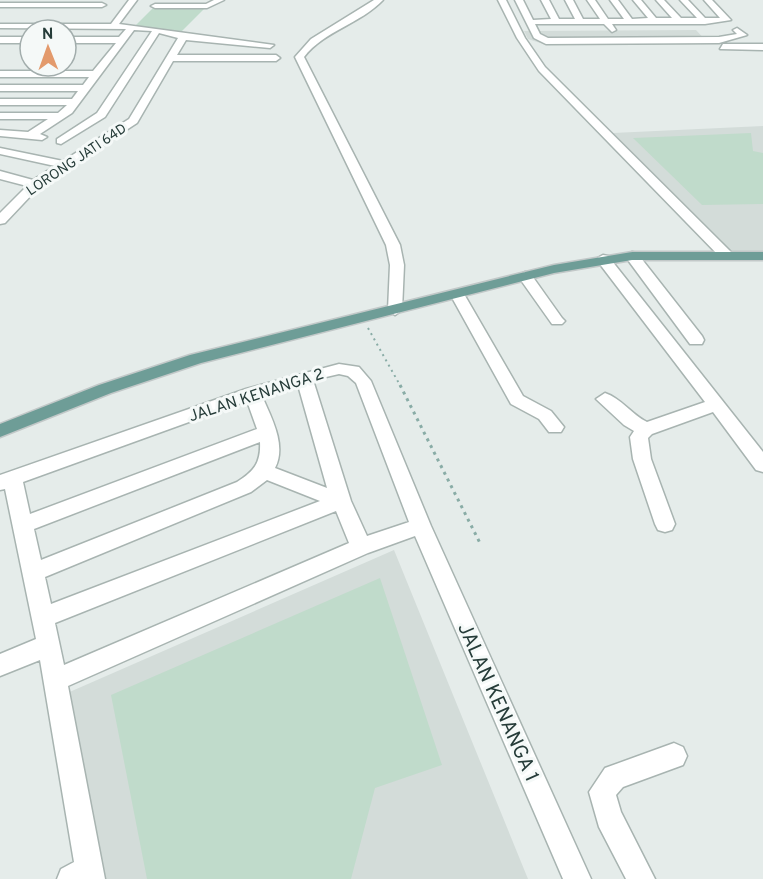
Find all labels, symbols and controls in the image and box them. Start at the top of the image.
north arrow [18,18,78,78]
text: N [42,25,54,45]
street label: LORONG JATI 64D [23,120,130,200]
street label: JALAN KENANGA 2 [187,365,327,427]
street label: JALAN KENANGA 1 [450,619,544,786]

